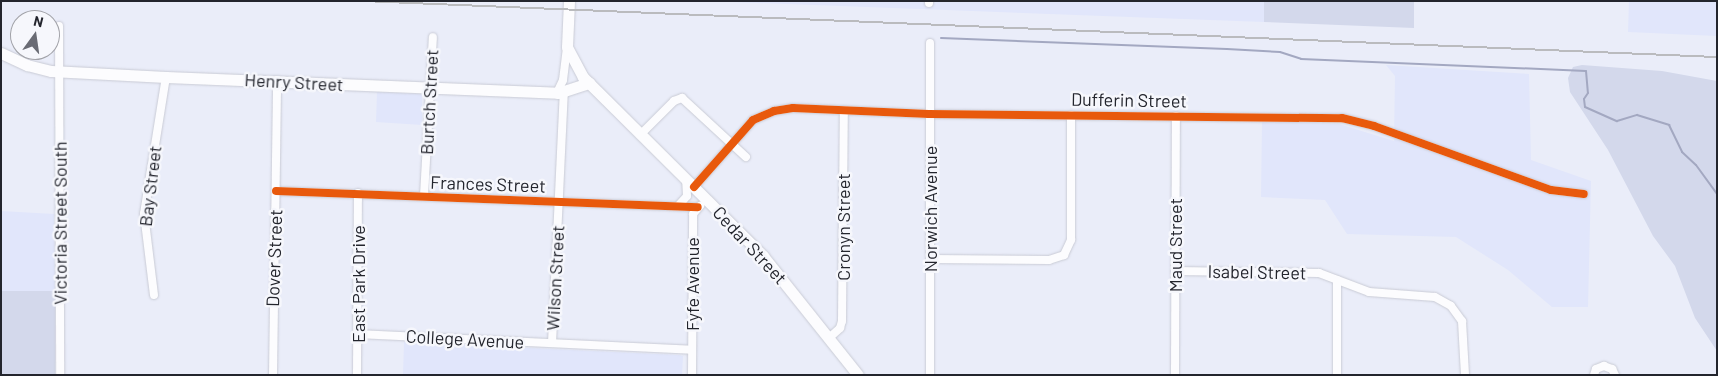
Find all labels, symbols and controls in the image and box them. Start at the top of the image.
north arrow [10,10,60,60]
text: N [32,12,45,30]
street label: Burtch Street [415,49,443,155]
street label: Henry Street [244,69,344,95]
street label: Dufferin Street [1071,88,1187,112]
street label: Victoria Street South [49,141,71,305]
street label: Bay Street [134,144,166,228]
street label: Norwich Avenue [919,146,941,272]
street label: Frances Street [430,171,546,197]
street label: Cronyn Street [832,173,854,281]
street label: Maud Street [1164,198,1186,292]
street label: Cedar Street [708,201,792,289]
street label: Dover Street [262,209,286,307]
street label: East Park Drive [347,225,369,343]
street label: Wilson Street [541,225,569,331]
street label: Fyfe Avenue [681,237,703,331]
street label: Isabel Street [1207,260,1307,284]
street label: College Avenue [405,325,525,353]

